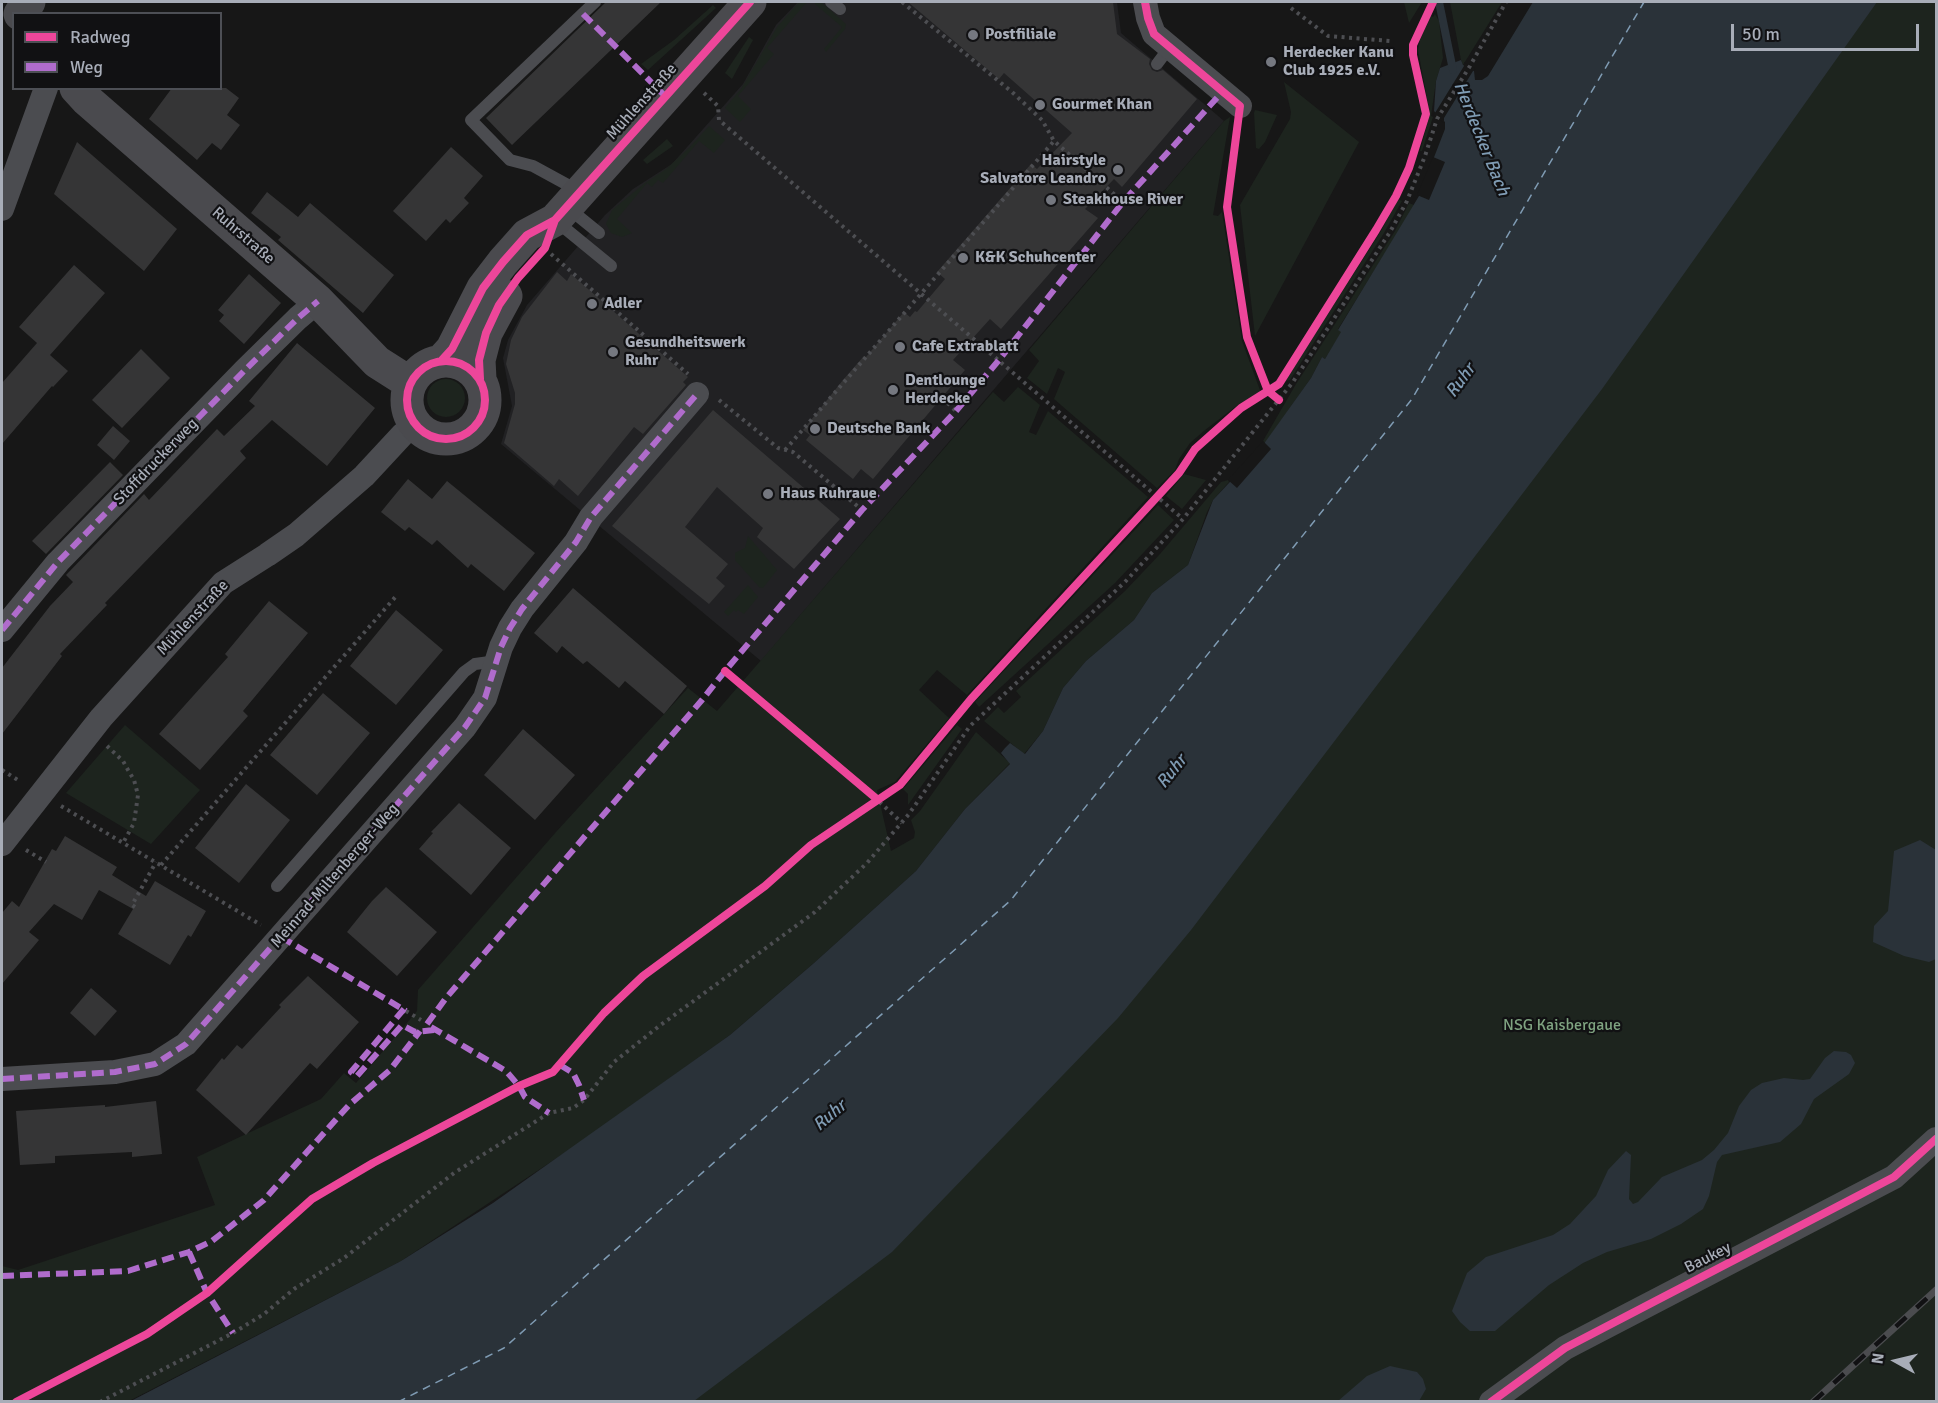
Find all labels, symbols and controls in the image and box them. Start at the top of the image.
legend [12,12,222,90]
scale bar [1734,12,1922,50]
text: 50 m [1742,23,1780,45]
place label: Postfiliale [985,25,1056,45]
text: Radweg [70,26,131,48]
marker: Postfiliale [966,28,980,42]
place label: Herdecker Kanu Club 1925 e.V. [1283,43,1394,81]
marker: Herdecker Kanu Club 1925 e.V. [1264,55,1278,69]
text: Weg [70,56,103,78]
street label: Mühlenstraße [603,60,681,144]
water label: Herdecker Bach [1448,79,1514,199]
place label: Gourmet Khan [1052,95,1152,115]
marker: Gourmet Khan [1033,98,1047,112]
place label: Hairstyle Salvatore Leandro [980,151,1106,189]
marker: Hairstyle Salvatore Leandro [1111,163,1125,177]
place label: Steakhouse River [1063,190,1183,210]
marker: Steakhouse River [1044,193,1058,207]
street label: Ruhrstraße [208,203,278,269]
place label: K&K Schuhcenter [975,248,1096,268]
marker: K&K Schuhcenter [956,251,970,265]
place label: Adler [604,294,642,314]
marker: Adler [585,297,599,311]
place label: Gesundheitswerk Ruhr [625,333,746,371]
place label: Cafe Extrablatt [912,337,1018,357]
marker: Cafe Extrablatt [893,340,907,354]
marker: Gesundheitswerk Ruhr [606,345,620,359]
water label: Ruhr [1441,360,1481,402]
place label: Dentlounge Herdecke [905,371,986,409]
marker: Dentlounge Herdecke [886,383,900,397]
street label: Stoffdruckerweg [110,415,202,509]
place label: Deutsche Bank [827,419,930,439]
marker: Deutsche Bank [808,422,822,436]
place label: Haus Ruhraue [780,484,877,504]
marker: Haus Ruhraue [761,487,775,501]
street label: Mühlenstraße [153,576,233,660]
water label: Ruhr [1152,751,1192,793]
street label: Meinrad-Miltenberger-Weg [267,800,403,952]
park label: NSG Kaisbergaue [1503,1016,1621,1036]
water label: Ruhr [809,1096,851,1136]
street label: Baukey [1682,1238,1734,1278]
north arrow [1866,1331,1926,1391]
text: N [1867,1352,1889,1365]

